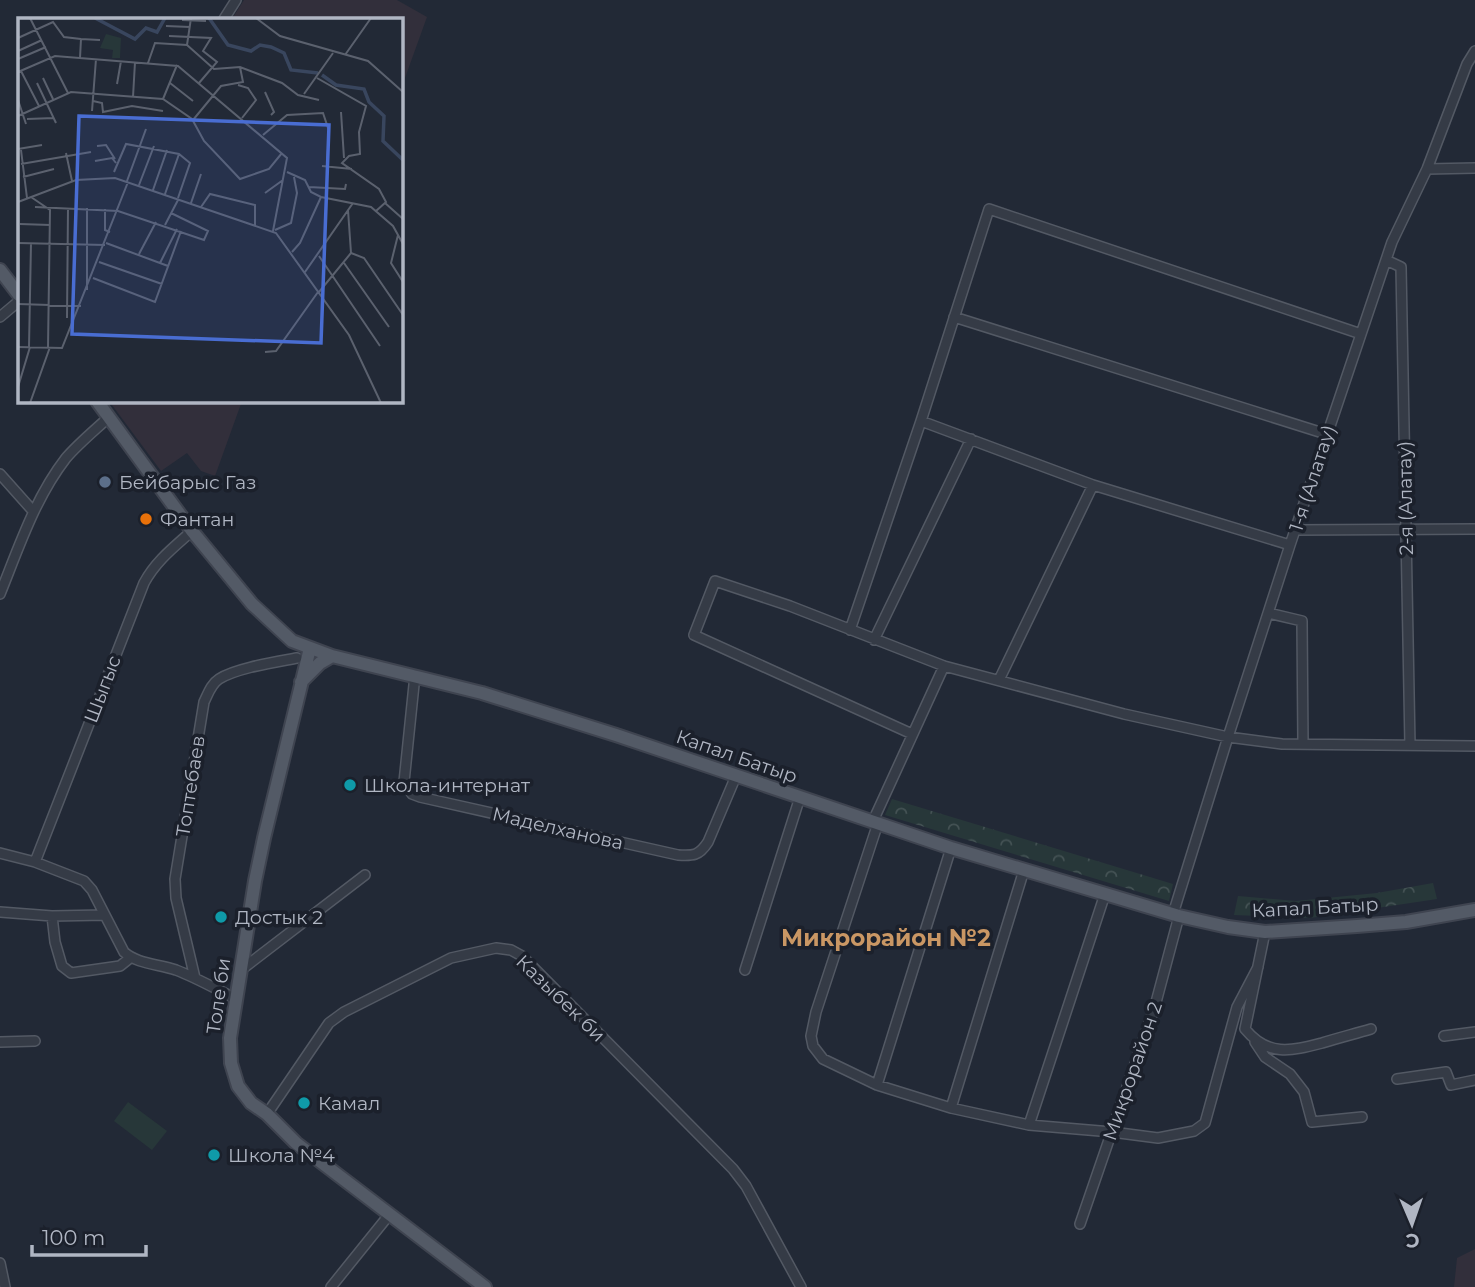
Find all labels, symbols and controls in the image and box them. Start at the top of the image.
inset map [18,18,402,402]
street label: 1-я (Алатау) [1284,422,1340,534]
street label: 2-я (Алатау) [1393,441,1418,555]
place label: Бейбарыс Газ [119,471,256,494]
marker: Бейбарыс Газ [97,474,113,490]
place label: Фантан [160,508,234,531]
marker: Фантан [138,511,154,527]
street label: Шыгыс [79,652,126,726]
street label: Капал Батыр [673,725,801,788]
street label: Топтебаев [171,734,210,838]
place label: Школа-интернат [364,774,530,797]
marker: Школа-интернат [342,777,358,793]
street label: Маделханова [490,802,626,855]
street label: Капал Батыр [1251,893,1379,922]
place label: Достык 2 [235,906,323,929]
marker: Достык 2 [213,909,229,925]
district label: Микрорайон №2 [781,924,991,952]
street label: Казыбек би [511,950,610,1047]
street label: Толе би [202,957,235,1036]
street label: Микрорайон 2 [1098,999,1167,1144]
place label: Камал [318,1092,380,1115]
marker: Камал [296,1095,312,1111]
place label: Школа №4 [228,1144,335,1167]
marker: Школа №4 [206,1147,222,1163]
north arrow [1377,1189,1447,1259]
scale bar [32,1214,145,1258]
text: 100 m [42,1225,105,1250]
text: С [1405,1229,1420,1252]

